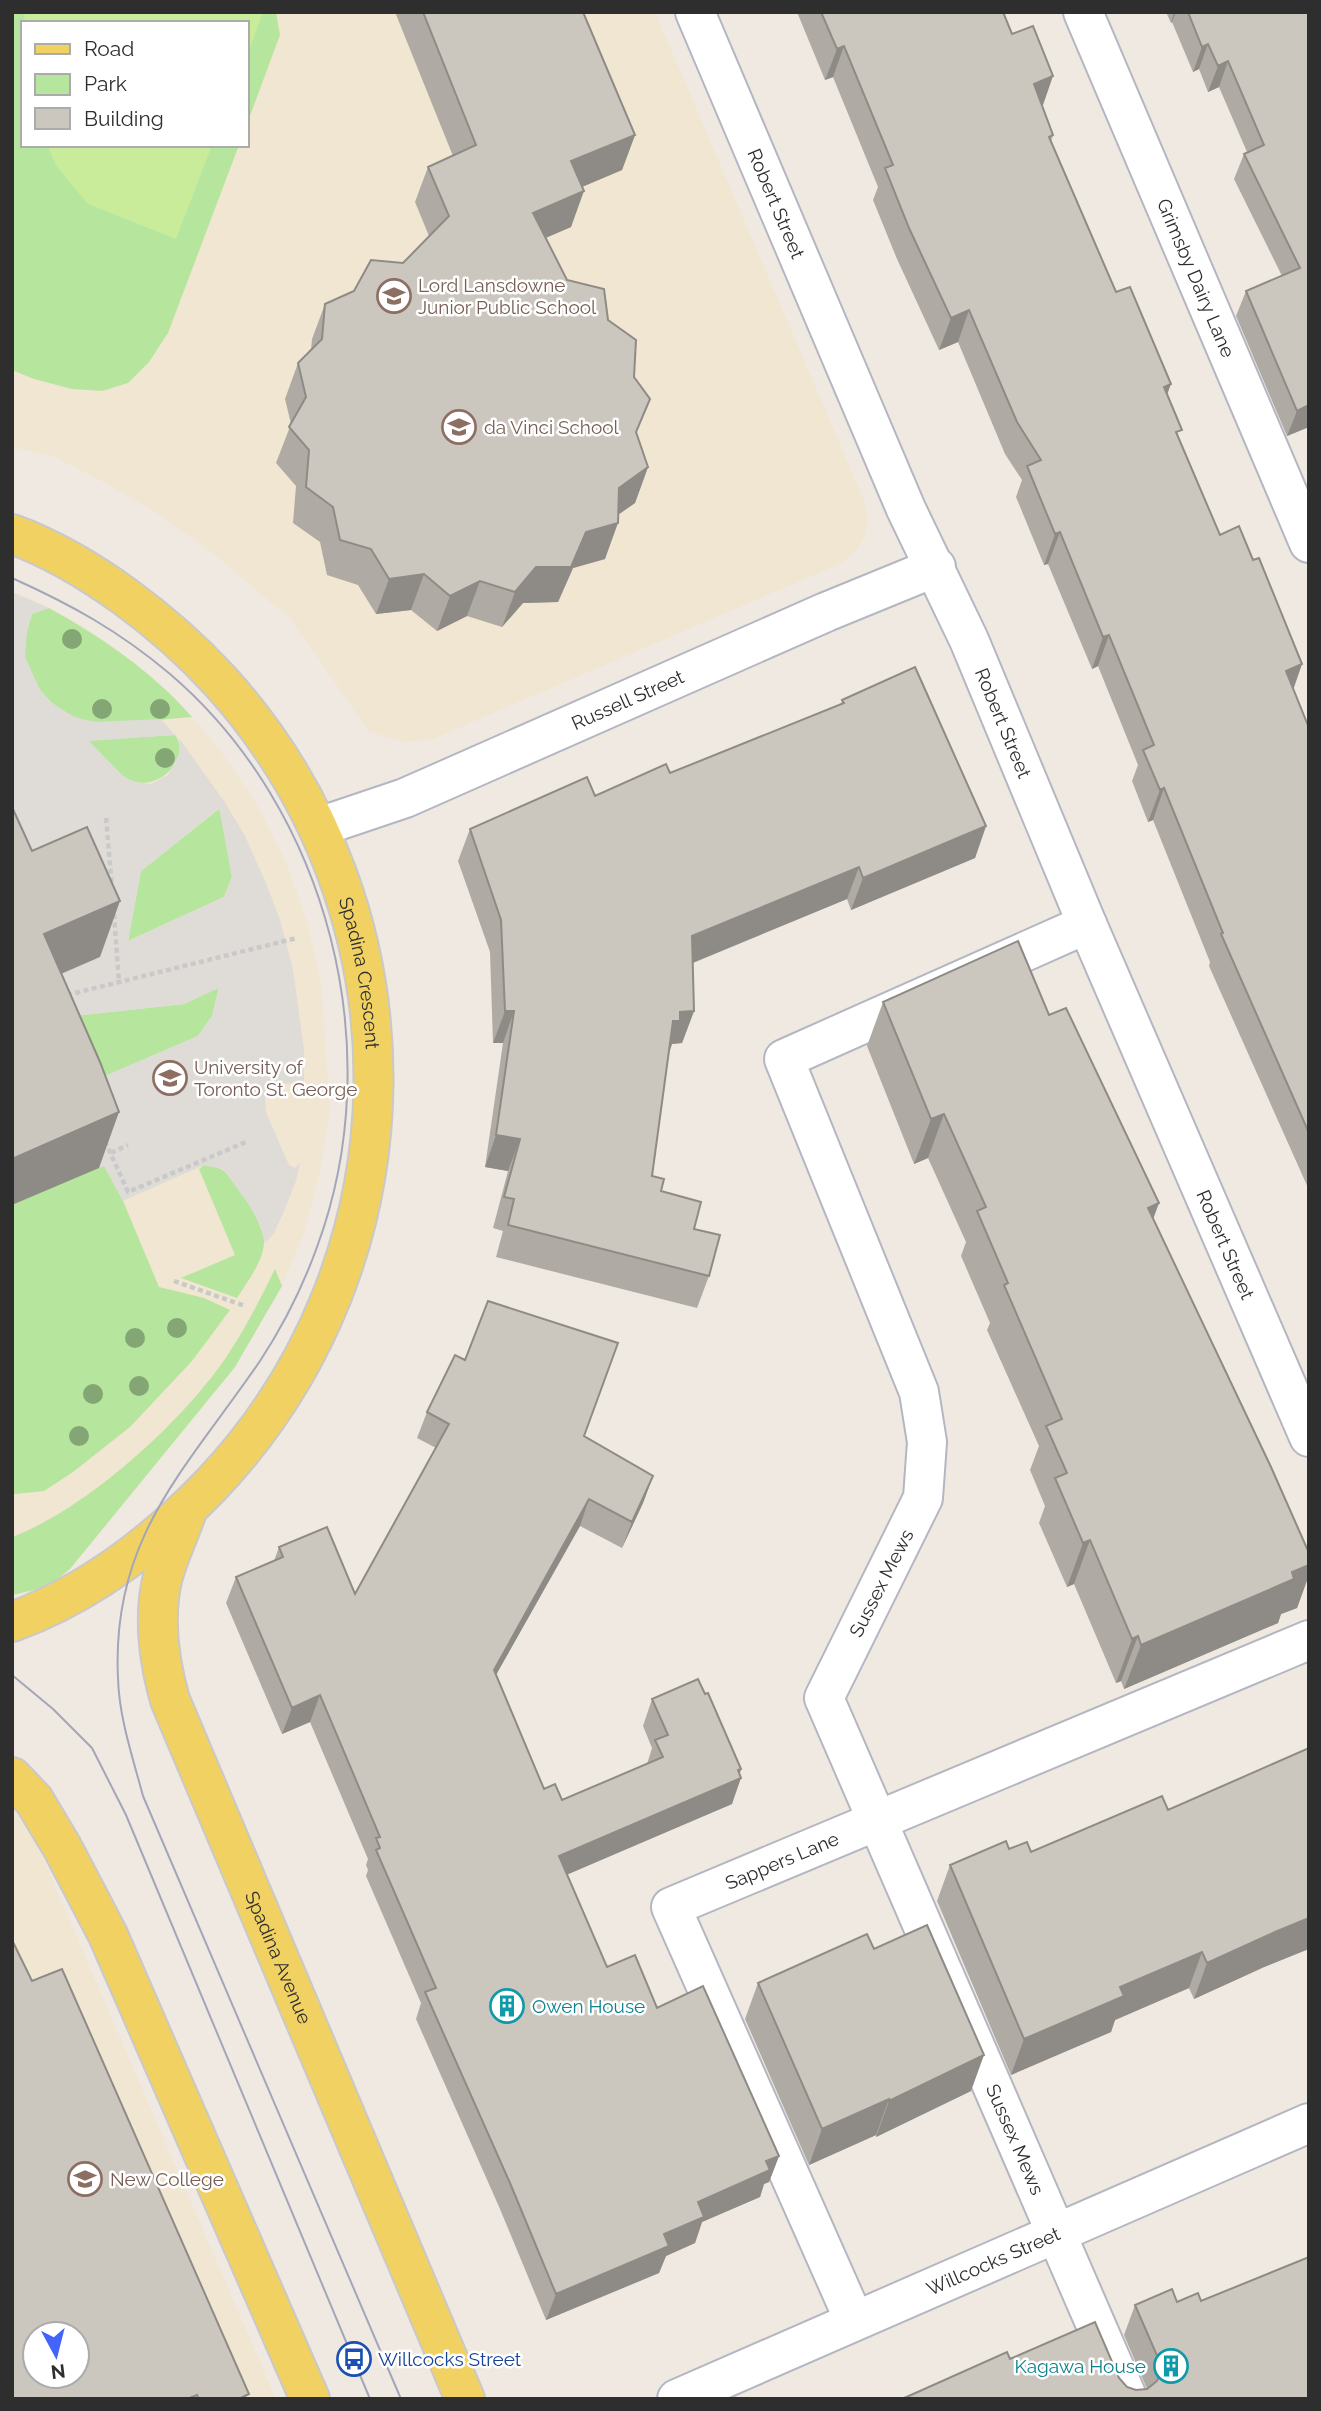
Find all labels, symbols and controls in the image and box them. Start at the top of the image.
legend [21,21,248,147]
text: Road [84,36,134,61]
text: Park [84,71,127,96]
text: Building [84,106,164,131]
street label: Robert Street [743,145,810,262]
street label: Grimsby Dairy Lane [1153,195,1240,361]
place label: Lord Lansdowne Junior Public School [418,274,597,318]
school or university icon: Lord Lansdowne Junior Public School [375,277,413,315]
school or university icon: da Vinci School [440,408,478,446]
place label: da Vinci School [484,416,620,438]
street label: Russell Street [568,665,688,734]
street label: Robert Street [971,665,1036,782]
street label: Spadina Crescent [335,894,384,1050]
place label: University of Toronto St. George [194,1056,357,1100]
school or university icon: University of Toronto St. George [151,1059,189,1097]
street label: Robert Street [1192,1186,1259,1303]
street label: Sussex Mews [844,1525,918,1641]
street label: Sappers Lane [722,1827,842,1894]
street label: Spadina Avenue [241,1888,316,2027]
building icon: Owen House [488,1987,526,2025]
place label: Owen House [532,1995,645,2017]
street label: Sussex Mews [982,2081,1049,2198]
school or university icon: New College [66,2160,104,2198]
place label: New College [110,2168,224,2190]
street label: Willcocks Street [923,2222,1064,2300]
north arrow [21,2320,91,2390]
bus stop icon: Willcocks Street [335,2340,373,2378]
building icon: Kagawa House [1152,2347,1190,2385]
place label: Willcocks Street [378,2348,522,2370]
place label: Kagawa House [1014,2355,1146,2377]
text: N [50,2360,67,2384]

